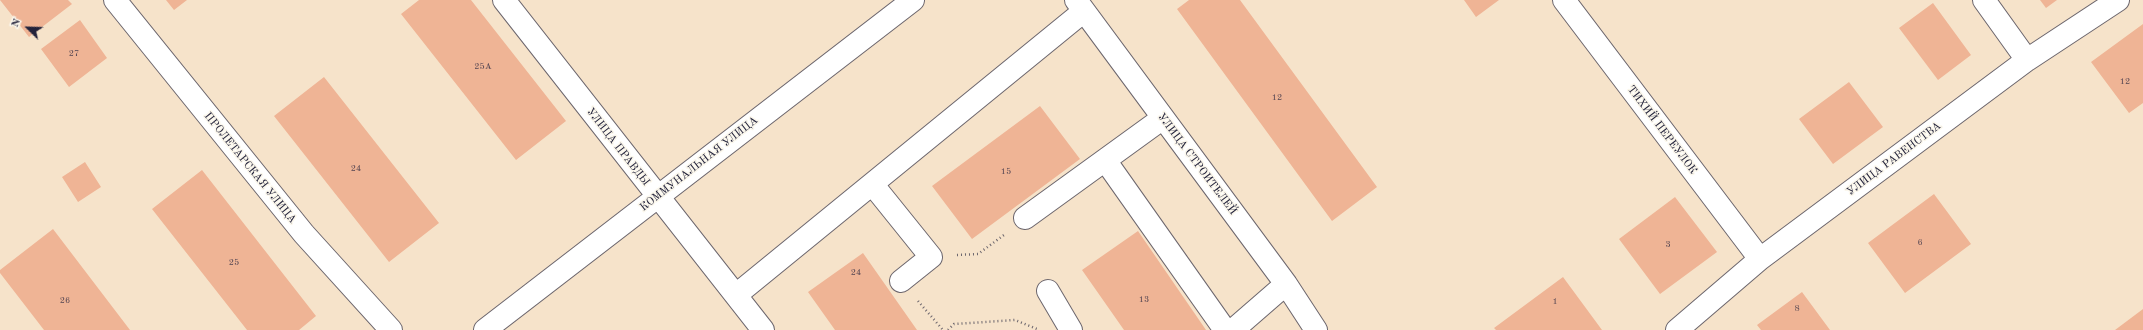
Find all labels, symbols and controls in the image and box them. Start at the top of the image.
north arrow [8,8,48,48]
text: N [10,17,23,29]
house number: 27 [69,49,79,59]
house number: 25А [474,62,492,72]
house number: 12 [2120,77,2130,87]
street label: ТИХИЙ ПЕРЕУЛОК [1624,83,1700,177]
house number: 12 [1272,93,1282,103]
street label: УЛИЦА ПРАВДЫ [584,106,652,188]
street label: ПРОЛЕТАРСКАЯ УЛИЦА [201,110,299,226]
street label: УЛИЦА СТРОИТЕЛЕЙ [1154,111,1240,217]
street label: КОММУНАЛЬНАЯ УЛИЦА [637,114,761,214]
street label: УЛИЦА РАВЕНСТВА [1844,119,1944,199]
house number: 24 [351,164,361,174]
house number: 15 [1001,167,1011,177]
house number: 6 [1917,238,1923,248]
house number: 3 [1665,240,1671,250]
house number: 25 [229,258,239,268]
house number: 24 [851,268,861,278]
house number: 13 [1139,295,1149,305]
house number: 26 [60,296,70,306]
house number: 1 [1552,297,1558,307]
house number: 8 [1794,304,1800,314]

